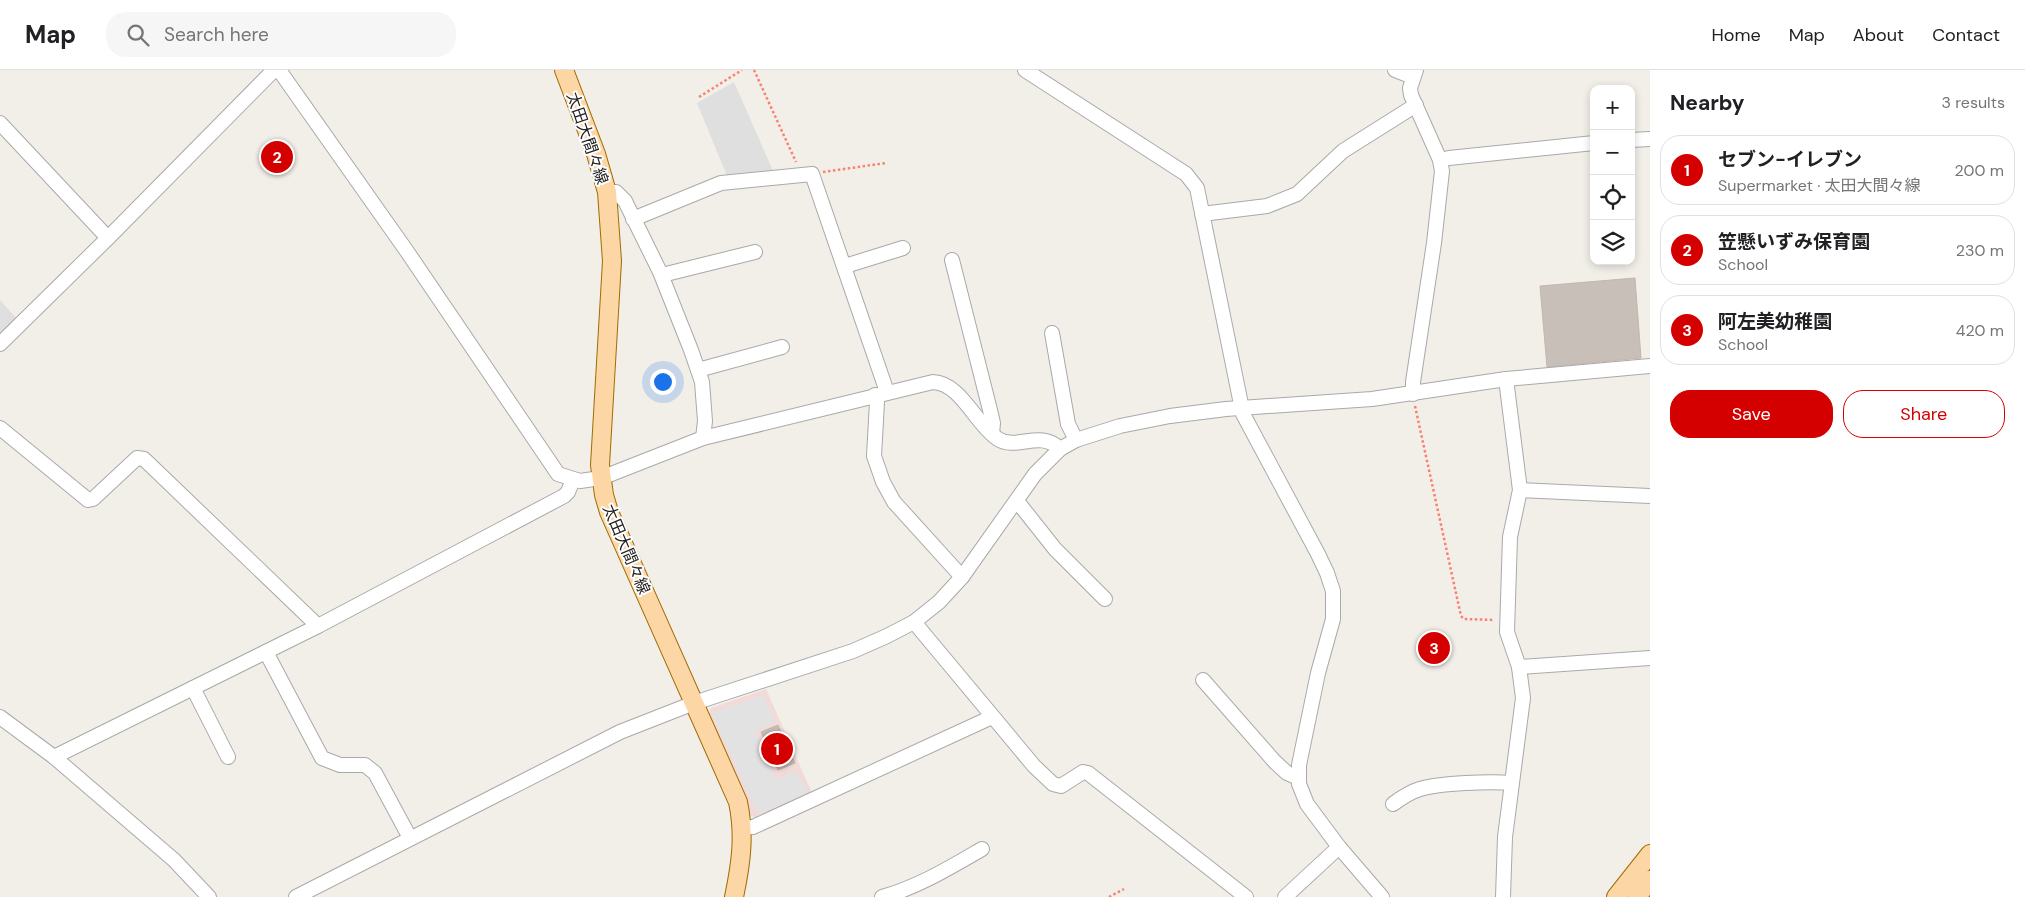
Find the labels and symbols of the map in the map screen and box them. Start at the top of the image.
street label: 太田大間々線 [562,89,613,187]
pin: 2 [261,138,293,176]
your location [650,369,676,395]
street label: 太田大間々線 [598,501,655,597]
pin: 3 [1418,629,1450,667]
pin: 1 [761,730,793,768]

